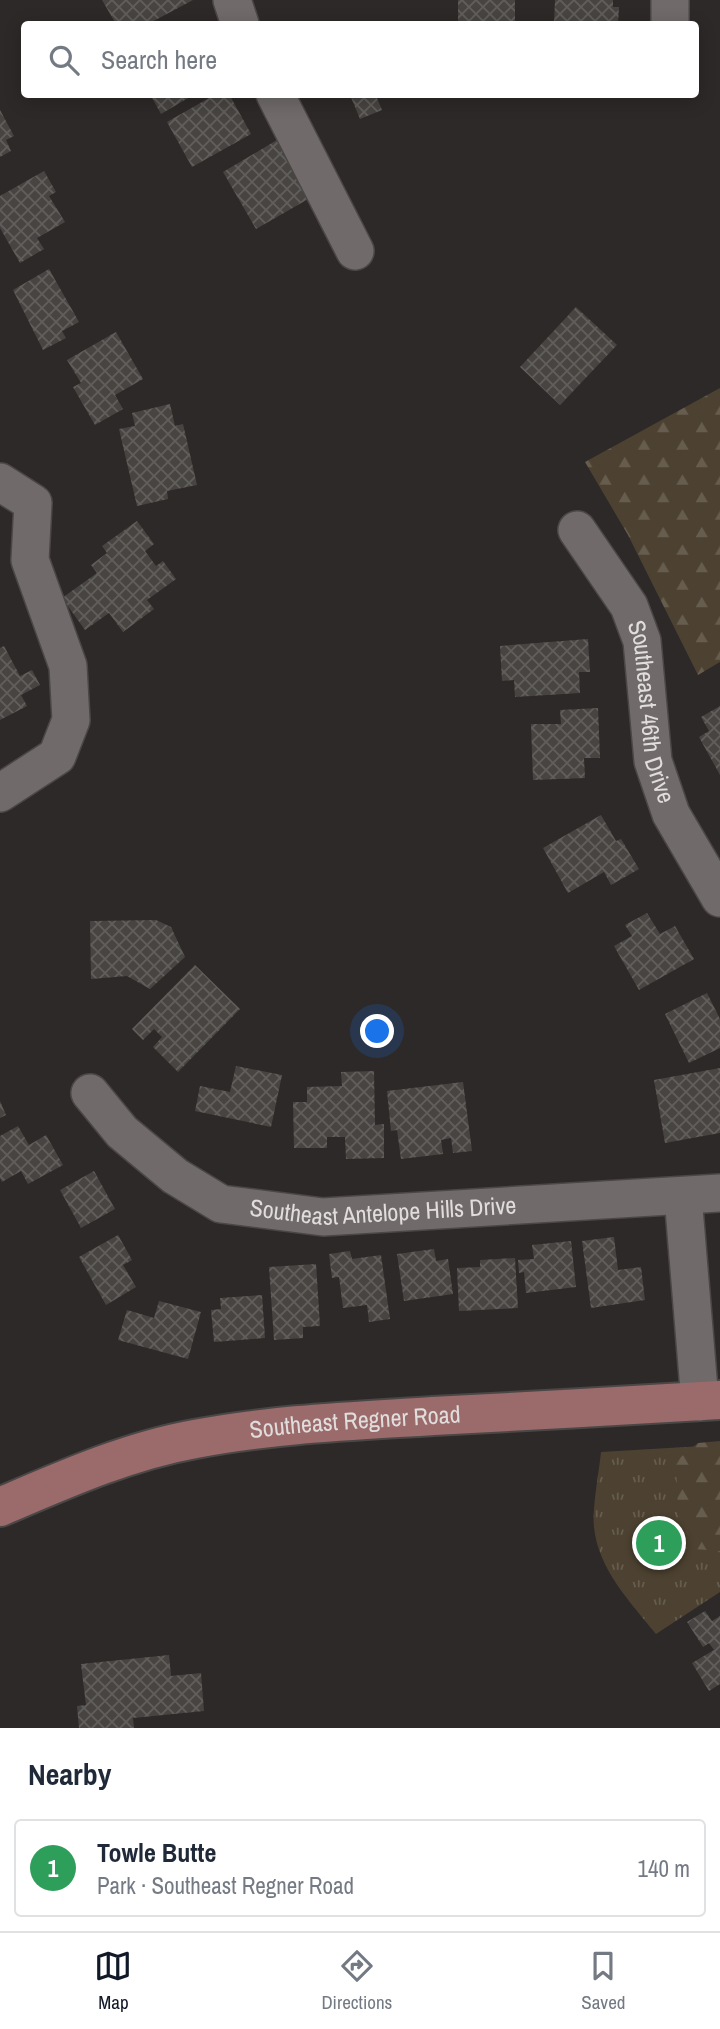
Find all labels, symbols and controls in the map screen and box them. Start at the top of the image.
search box [21,21,699,98]
icon: search [45,41,83,79]
text: Search here [101,42,217,77]
street label: Southeast 46th Drive [621,615,683,807]
your location [360,1014,394,1048]
street label: Southeast Antelope Hills Drive [248,1188,517,1232]
street label: Southeast Regner Road [248,1398,461,1445]
pin: 1 [636,1517,682,1569]
text: Nearby [28,1754,111,1794]
text: Towle Butte [97,1835,216,1870]
text: 1 [48,1853,58,1884]
text: 140 m [638,1853,690,1884]
text: Park · Southeast Regner Road [97,1870,354,1901]
tab: Map [94,1947,132,2015]
tab: Directions [321,1947,392,2015]
tab: Saved [581,1947,626,2015]

